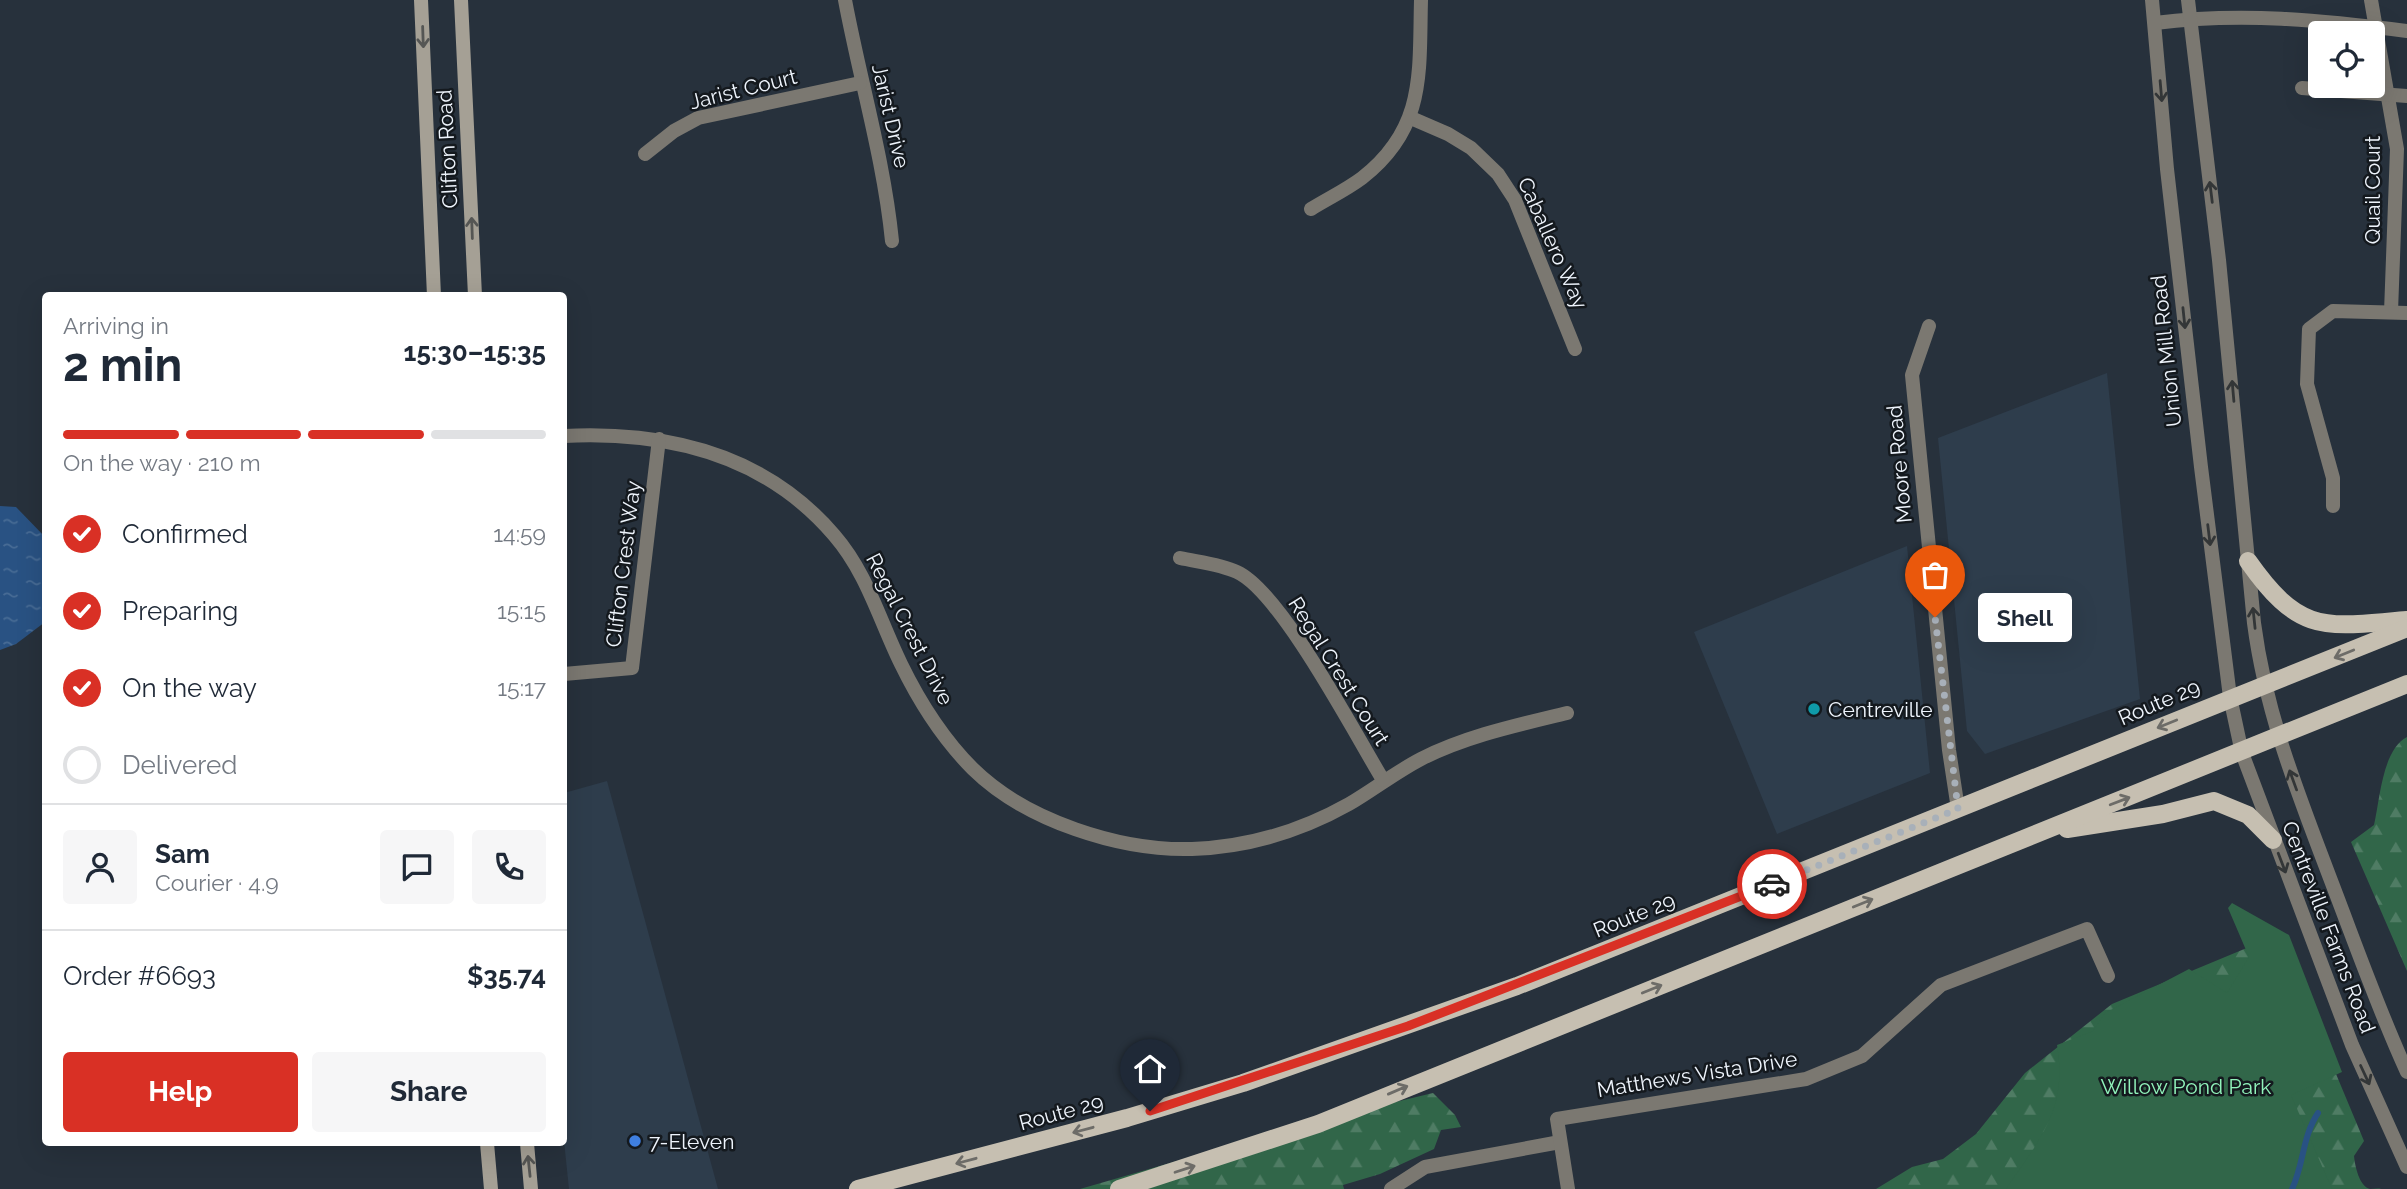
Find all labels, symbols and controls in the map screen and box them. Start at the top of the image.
map controls [2308,21,2385,98]
button: locate [2308,21,2385,98]
one-way arrow [416,25,429,48]
street label: Jarist Drive [867,62,915,170]
street label: Jarist Court [687,64,799,114]
one-way arrow [2155,80,2168,102]
street label: Clifton Road [431,89,463,209]
street label: Quail Court [2360,136,2385,244]
street label: Caballero Way [1513,173,1593,313]
one-way arrow [2205,181,2218,204]
one-way arrow [465,216,478,239]
street label: Union Mill Road [2146,274,2186,428]
one-way arrow [2177,306,2190,329]
text: Arriving in [63,312,169,339]
text: 15:30–15:35 [404,337,546,367]
text: 2 min [63,338,182,392]
one-way arrow [2226,381,2239,403]
street label: Moore Road [1881,404,1917,524]
text: On the way · 210 m [63,449,261,476]
street label: Clifton Crest Way [600,479,646,649]
icon: check [63,515,101,553]
text: Confirmed [122,519,248,549]
text: 14:59 [493,520,546,547]
one-way arrow [2202,523,2215,546]
pin [1905,545,1965,617]
street label: Regal Crest Drive [861,549,959,709]
icon: bag [1916,556,1954,594]
icon: check [63,592,101,630]
street label: Regal Crest Court [1283,592,1395,750]
callout: Shell [1977,592,2072,642]
text: Preparing [122,596,238,626]
text: 15:15 [497,597,546,624]
text: Shell [1997,604,2053,631]
one-way arrow [2247,607,2260,630]
one-way arrow [2334,649,2355,662]
icon: check [63,669,101,707]
text: On the way [122,673,257,703]
text: 15:17 [497,674,546,701]
street label: Route 29 [2114,674,2204,730]
place label: Centreville [1828,697,1933,722]
marker: Centreville [1806,701,1822,717]
one-way arrow [2157,718,2178,731]
text: Delivered [122,750,237,780]
one-way arrow [2286,770,2299,792]
one-way arrow [2108,793,2130,806]
street label: Centreville Farms Road [2277,818,2381,1036]
button: person [63,830,137,904]
button: chat [380,830,454,904]
button: phone [472,830,546,904]
text: Sam [155,839,210,869]
courier [1737,849,1807,919]
one-way arrow [2277,852,2290,874]
icon: car [1753,865,1791,903]
text: Courier · 4.9 [155,869,279,896]
street label: Route 29 [1589,887,1679,943]
one-way arrow [1852,896,1873,909]
text: Order #6693 [63,961,216,991]
text: $35.74 [467,961,546,991]
one-way arrow [1641,981,1662,994]
pin [1120,1039,1180,1111]
street label: Matthews Vista Drive [1595,1046,1799,1102]
icon: home [1131,1050,1169,1088]
button: Help [63,1052,298,1132]
button: Share [312,1052,546,1132]
one-way arrow [2359,1064,2372,1085]
park label: Willow Pond Park [2101,1074,2271,1099]
one-way arrow [1387,1083,1408,1096]
street label: Route 29 [1016,1089,1106,1135]
one-way arrow [1072,1124,1095,1137]
place label: 7-Eleven [649,1129,734,1154]
marker: 7-Eleven [627,1133,643,1149]
one-way arrow [522,1155,535,1178]
one-way arrow [956,1155,978,1168]
one-way arrow [1173,1162,1195,1175]

